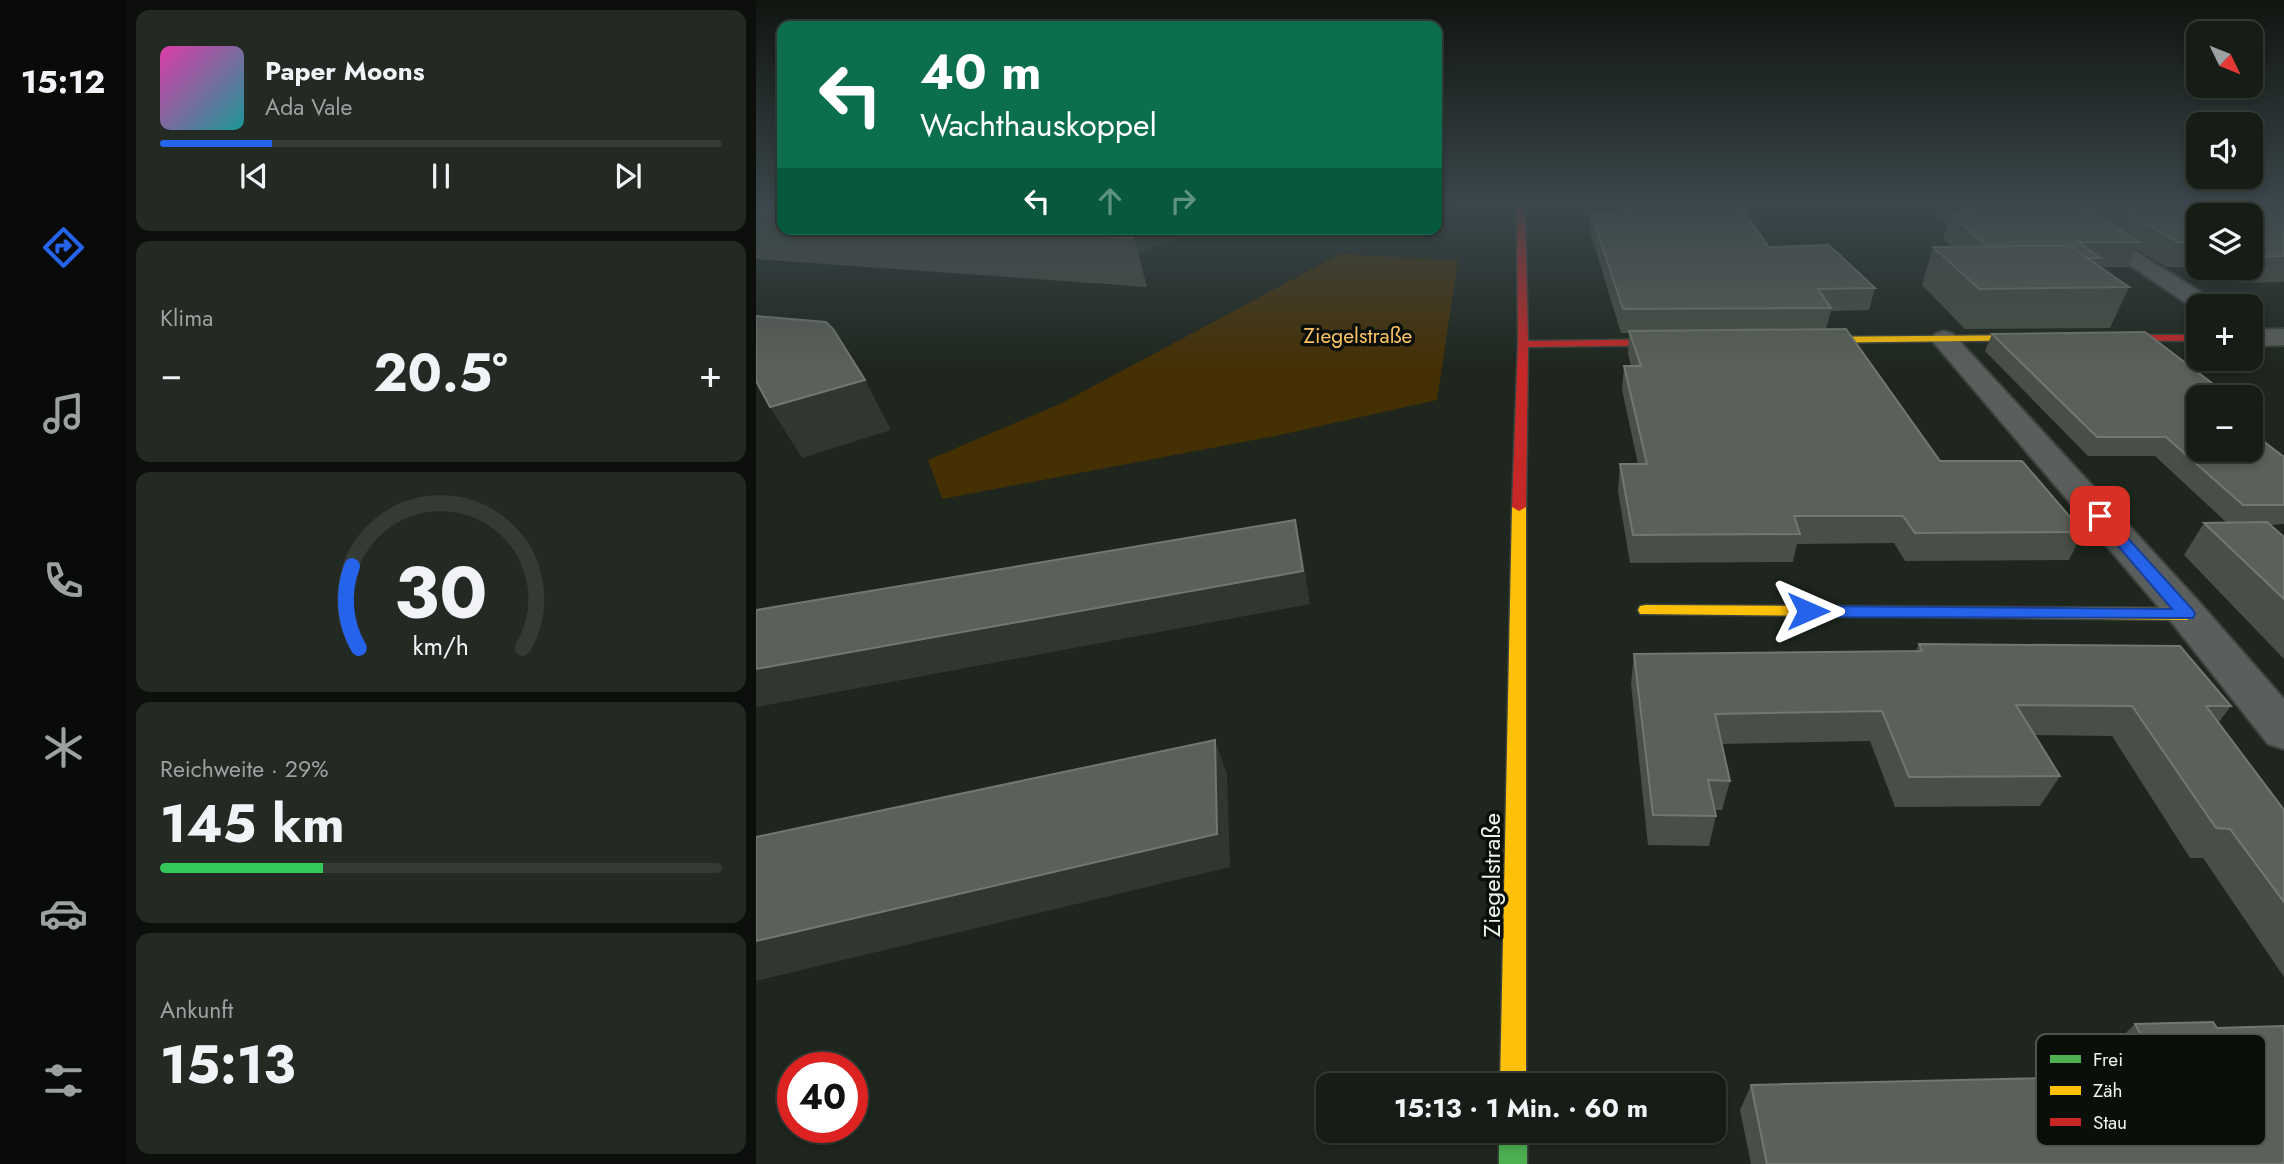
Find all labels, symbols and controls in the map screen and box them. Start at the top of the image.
north arrow [2186,21,2263,98]
map controls [2186,21,2263,462]
text: 40 m [920,37,1042,107]
icon: left [805,49,896,140]
text: Paper Moons [265,52,425,90]
text: 15:12 [21,59,105,105]
text: Ada Vale [265,90,352,124]
text: Wachthauskoppel [920,102,1157,148]
button: sound [2186,112,2263,189]
icon: previous [235,157,273,195]
icon: pause [422,157,460,195]
icon: next [609,157,647,195]
icon: left [1018,182,1056,220]
icon: ahead [1091,182,1129,220]
icon: right [1164,182,1202,220]
button: layers [2186,203,2263,280]
icon: directions [39,223,88,272]
button: + [2186,294,2263,371]
text: Klima [160,301,213,335]
park label: Ziegelstraße [1304,321,1413,351]
text: 20.5° [373,335,508,411]
text: − [160,346,182,401]
text: + [699,346,722,401]
button: − [2186,385,2263,462]
icon: music [39,389,88,438]
pin [2070,486,2130,546]
icon: arrive [2081,497,2119,535]
text: 30 [394,540,488,645]
icon: phone [39,556,88,605]
position arrow [1771,574,1845,648]
text: km/h [413,628,469,664]
icon: climate [39,723,88,772]
text: Reichweite · 29% [160,752,328,786]
text: 145 km [160,786,345,862]
street label: Ziegelstraße [1474,813,1509,937]
icon: car [39,889,88,938]
text: Ankunft [160,993,233,1027]
text: 15:13 [160,1027,296,1103]
legend [2036,1034,2266,1146]
text: Frei [2093,1046,2123,1073]
speed limit sign: 40 [777,1052,868,1143]
icon: filters [39,1056,88,1105]
text: Zäh [2093,1077,2123,1104]
text: 15:13 · 1 Min. · 60 m [1394,1089,1648,1127]
text: Stau [2093,1109,2127,1136]

